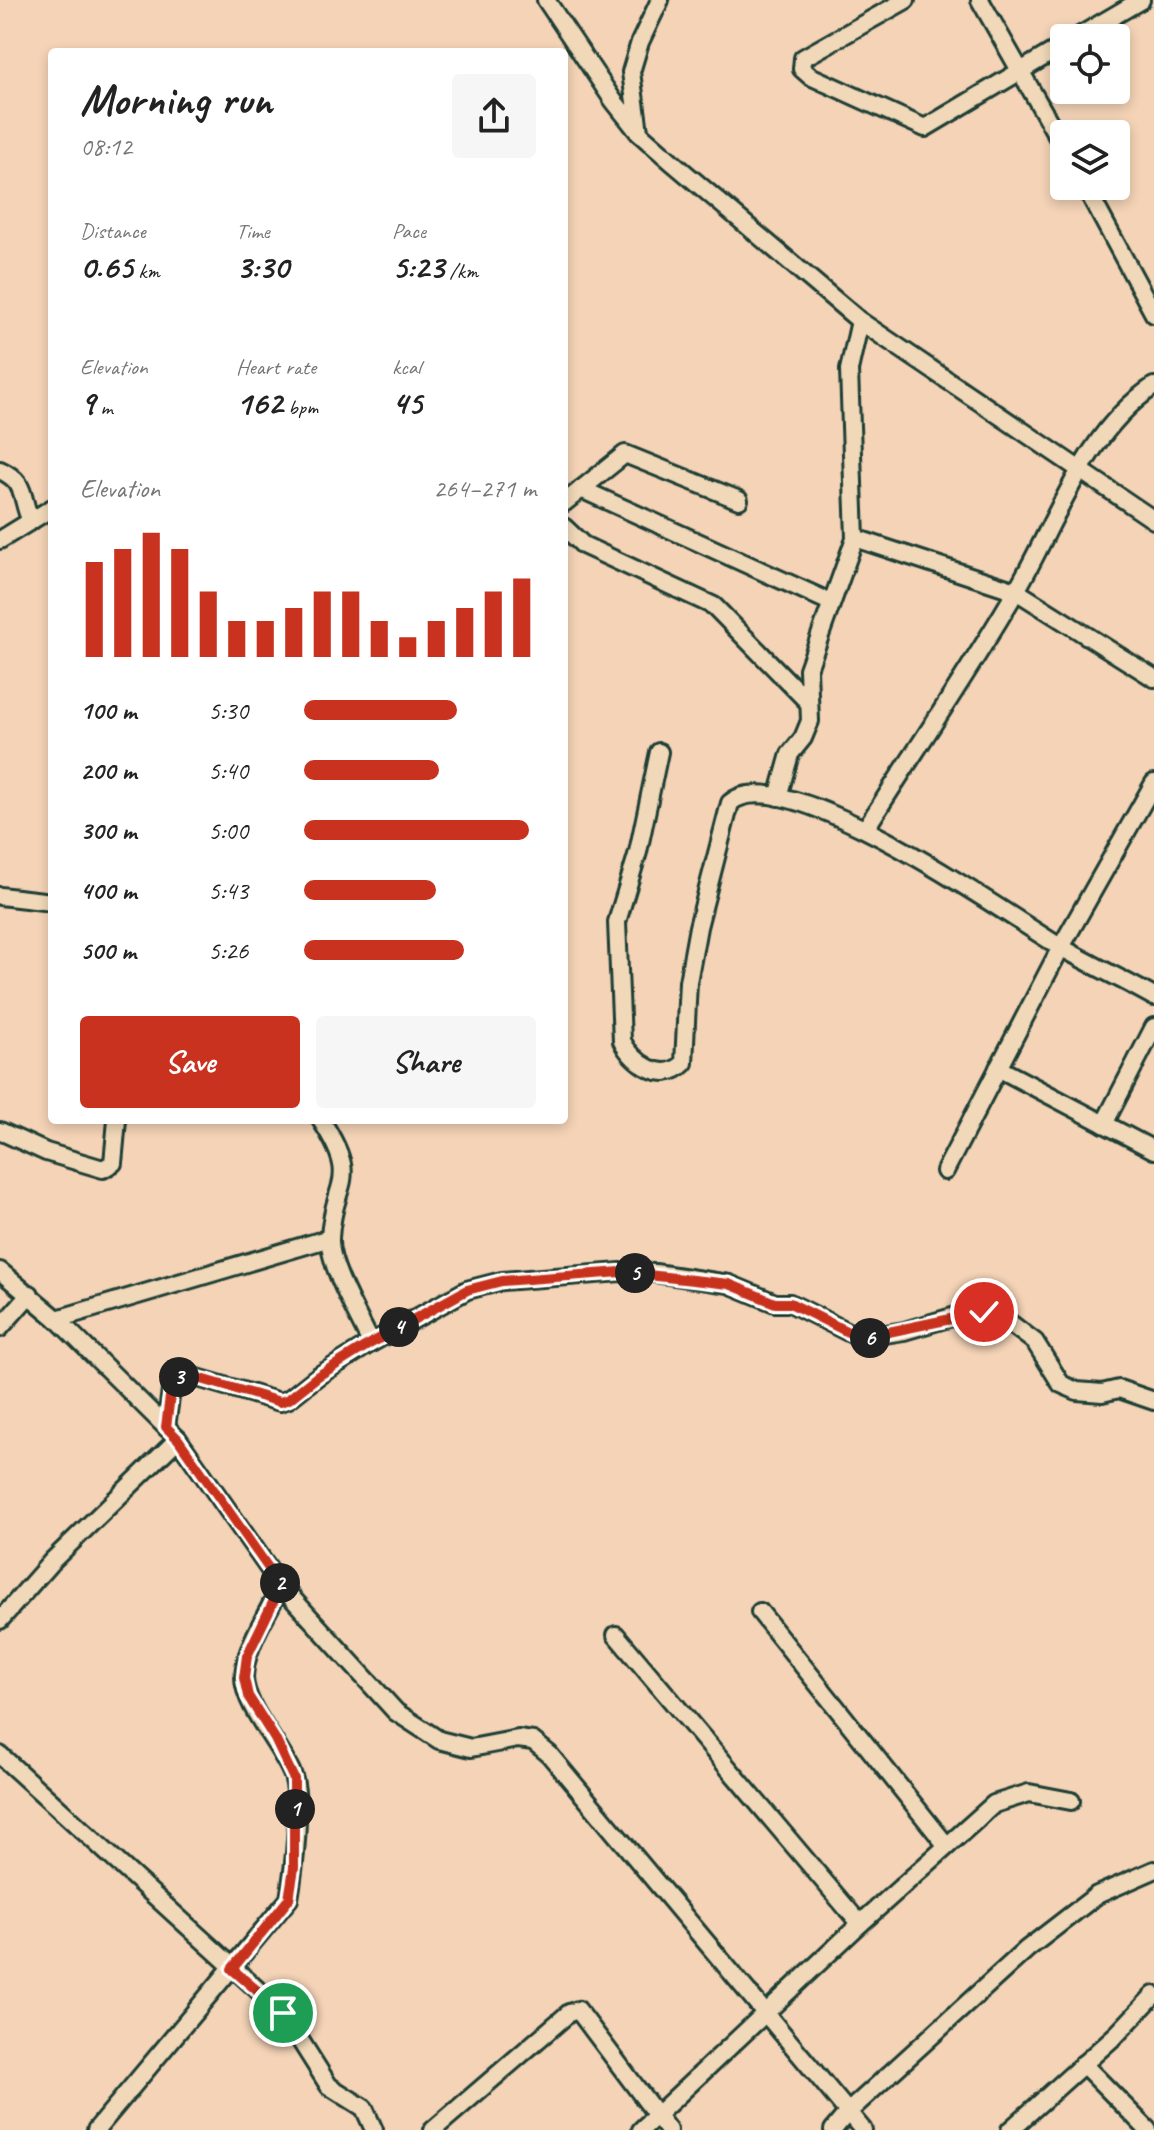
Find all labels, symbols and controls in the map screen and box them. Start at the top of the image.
map controls [1050,24,1130,200]
button: locate [1050,24,1130,104]
text: Morning run [80,72,272,127]
button: share [452,74,536,158]
button: layers [1050,120,1130,200]
text: 08:12 [80,130,132,163]
text: Distance [80,217,146,245]
text: Time [236,217,270,245]
text: Pace [392,217,426,245]
text: 0.65 [80,245,133,288]
text: 3:30 [236,245,289,288]
text: 5:23 [392,245,444,288]
text: km [133,257,160,285]
text: /km [444,257,478,285]
text: Elevation [80,353,148,381]
text: Heart rate [236,353,316,381]
text: kcal [392,353,421,381]
text: 9 [80,381,95,424]
text: 162 [236,381,283,424]
text: 45 [392,381,422,424]
text: m [95,393,113,421]
text: bpm [283,393,318,421]
text: Elevation [80,472,160,505]
text: 264–271 m [433,472,536,505]
text: 100 m [80,694,136,727]
text: 5:30 [208,694,248,727]
text: 200 m [80,754,136,787]
text: 5:40 [208,754,248,787]
text: 300 m [80,814,136,847]
text: 5:00 [208,814,248,847]
text: 400 m [80,874,136,907]
text: 5:43 [208,874,248,907]
text: 500 m [80,934,136,967]
text: 5:26 [208,934,248,967]
button: Save [80,1016,300,1108]
button: Share [316,1016,536,1108]
pin: 5 [615,1253,655,1293]
text: 5 [630,1259,640,1287]
pin [950,1278,1018,1346]
icon: check [962,1290,1006,1334]
pin: 4 [379,1307,419,1347]
text: 4 [394,1313,404,1341]
pin: 6 [850,1318,890,1358]
text: 6 [865,1324,875,1352]
pin: 3 [159,1357,199,1397]
text: 3 [174,1363,184,1391]
pin: 2 [260,1563,300,1603]
text: 2 [275,1569,285,1597]
pin: 1 [275,1789,315,1829]
text: 1 [290,1795,300,1823]
pin [249,1979,317,2047]
icon: arrive [261,1991,305,2035]

